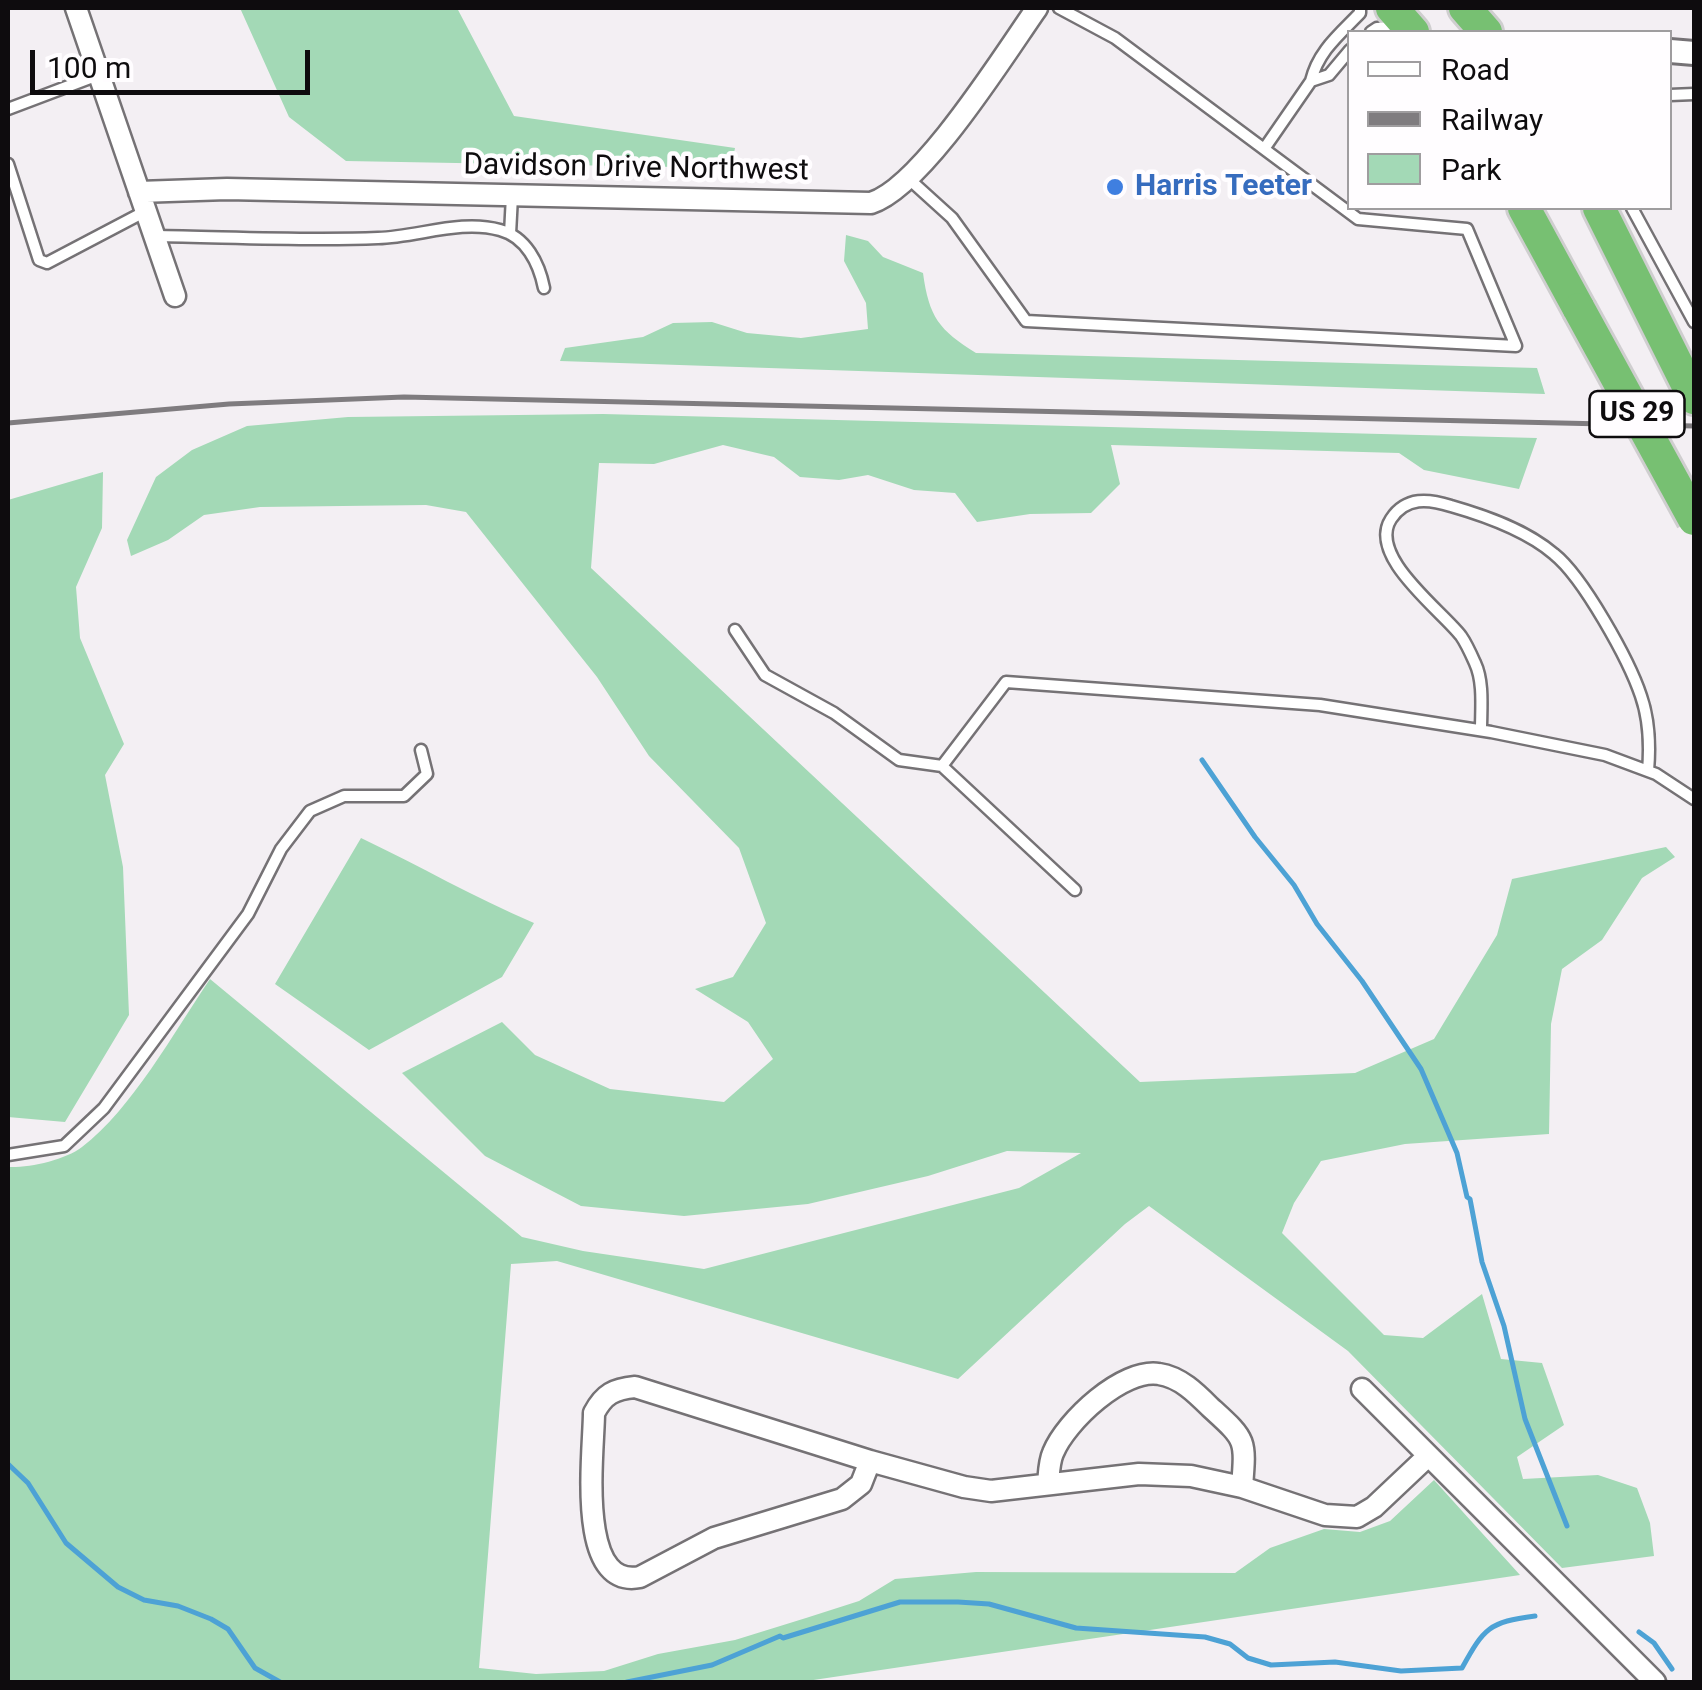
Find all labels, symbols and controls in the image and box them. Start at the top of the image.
scale bar [35,30,315,92]
legend [1347,30,1672,210]
text: 100 m [47,50,131,85]
text: Road [1441,52,1510,87]
text: Railway [1441,102,1543,137]
street label: Davidson Drive Northwest [463,148,809,190]
text: Park [1441,152,1501,187]
place label: Harris Teeter [1135,169,1312,205]
marker: Harris Teeter [1104,176,1126,198]
road number: US 29 [1590,391,1684,437]

